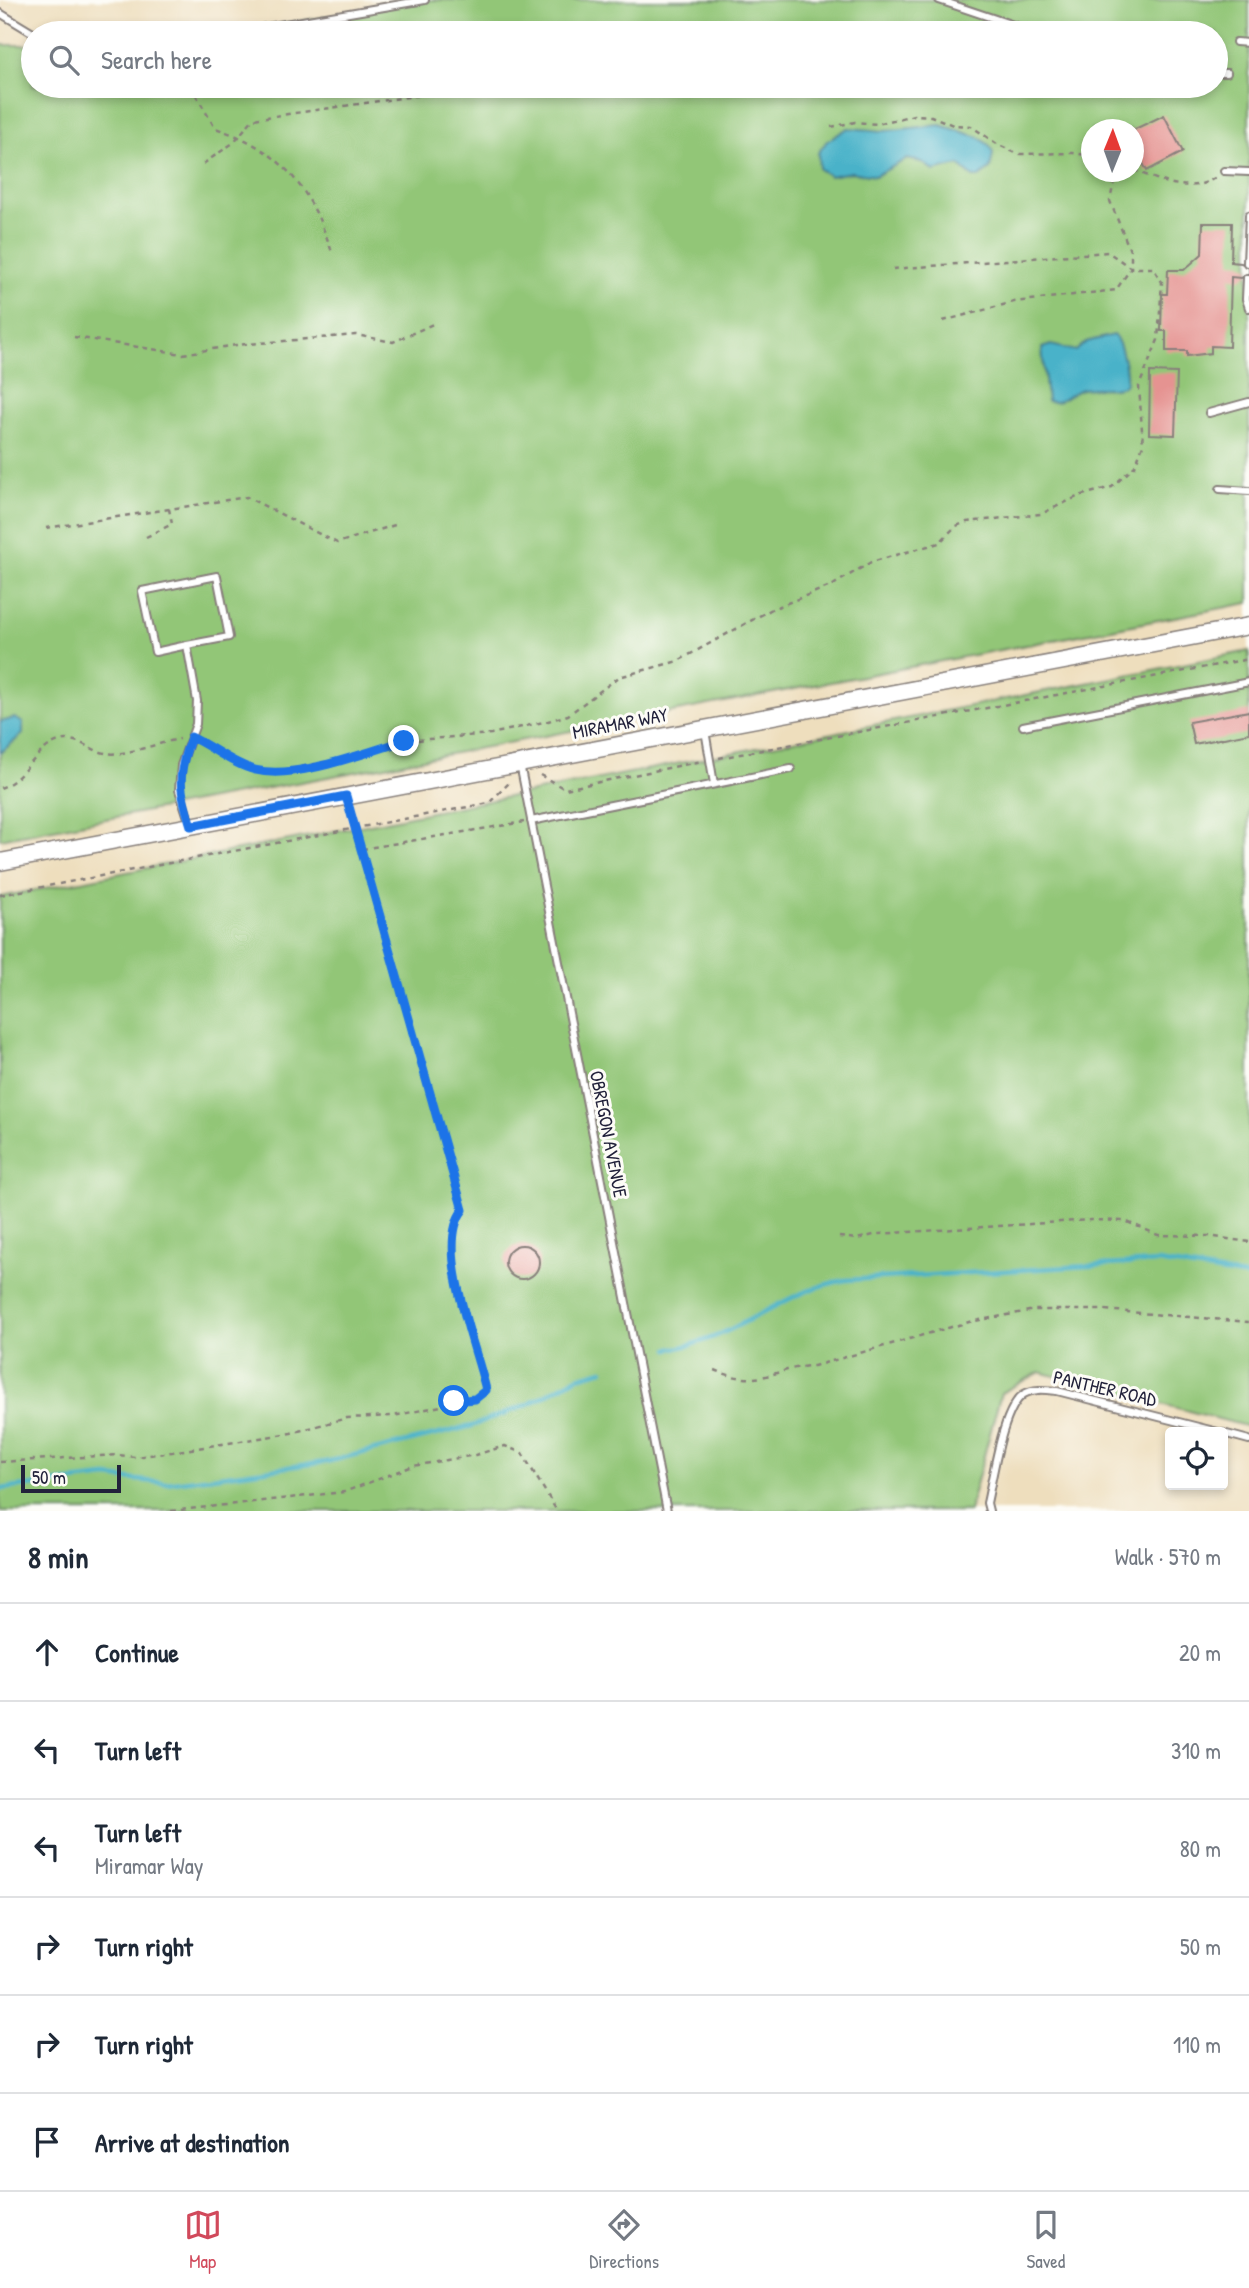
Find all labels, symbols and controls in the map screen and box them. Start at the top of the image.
search box [21,21,1228,98]
icon: search [45,41,83,79]
text: Search here [101,42,212,77]
north arrow [1081,119,1144,182]
street label: MIRAMAR WAY [570,701,670,745]
route end [388,725,419,756]
street label: OBREGON AVENUE [584,1068,634,1200]
street label: PANTHER ROAD [1051,1364,1159,1412]
route start [438,1385,469,1416]
map controls [1165,1427,1228,1490]
button: locate [1165,1427,1228,1490]
scale bar [21,1462,121,1494]
text: 50 m [32,1464,66,1490]
text: 8 min [28,1537,89,1577]
text: Walk · 570 m [1115,1541,1221,1572]
icon: ahead [28,1633,66,1671]
text: Continue [95,1635,179,1670]
text: 20 m [1179,1637,1221,1668]
icon: left [28,1731,66,1769]
text: Turn left [95,1733,181,1768]
text: 310 m [1171,1735,1221,1766]
text: Turn left [95,1815,181,1850]
icon: left [28,1829,66,1867]
text: 80 m [1180,1833,1221,1864]
text: Miramar Way [95,1850,203,1881]
icon: right [28,1927,66,1965]
text: Turn right [95,1929,193,1964]
text: 50 m [1180,1931,1221,1962]
icon: right [28,2025,66,2063]
text: Turn right [95,2027,193,2062]
text: 110 m [1173,2029,1221,2060]
icon: arrive [28,2123,66,2161]
text: Arrive at destination [95,2125,290,2160]
tab: Map [184,2206,222,2274]
tab: Directions [589,2206,659,2274]
tab: Saved [1027,2206,1065,2274]

